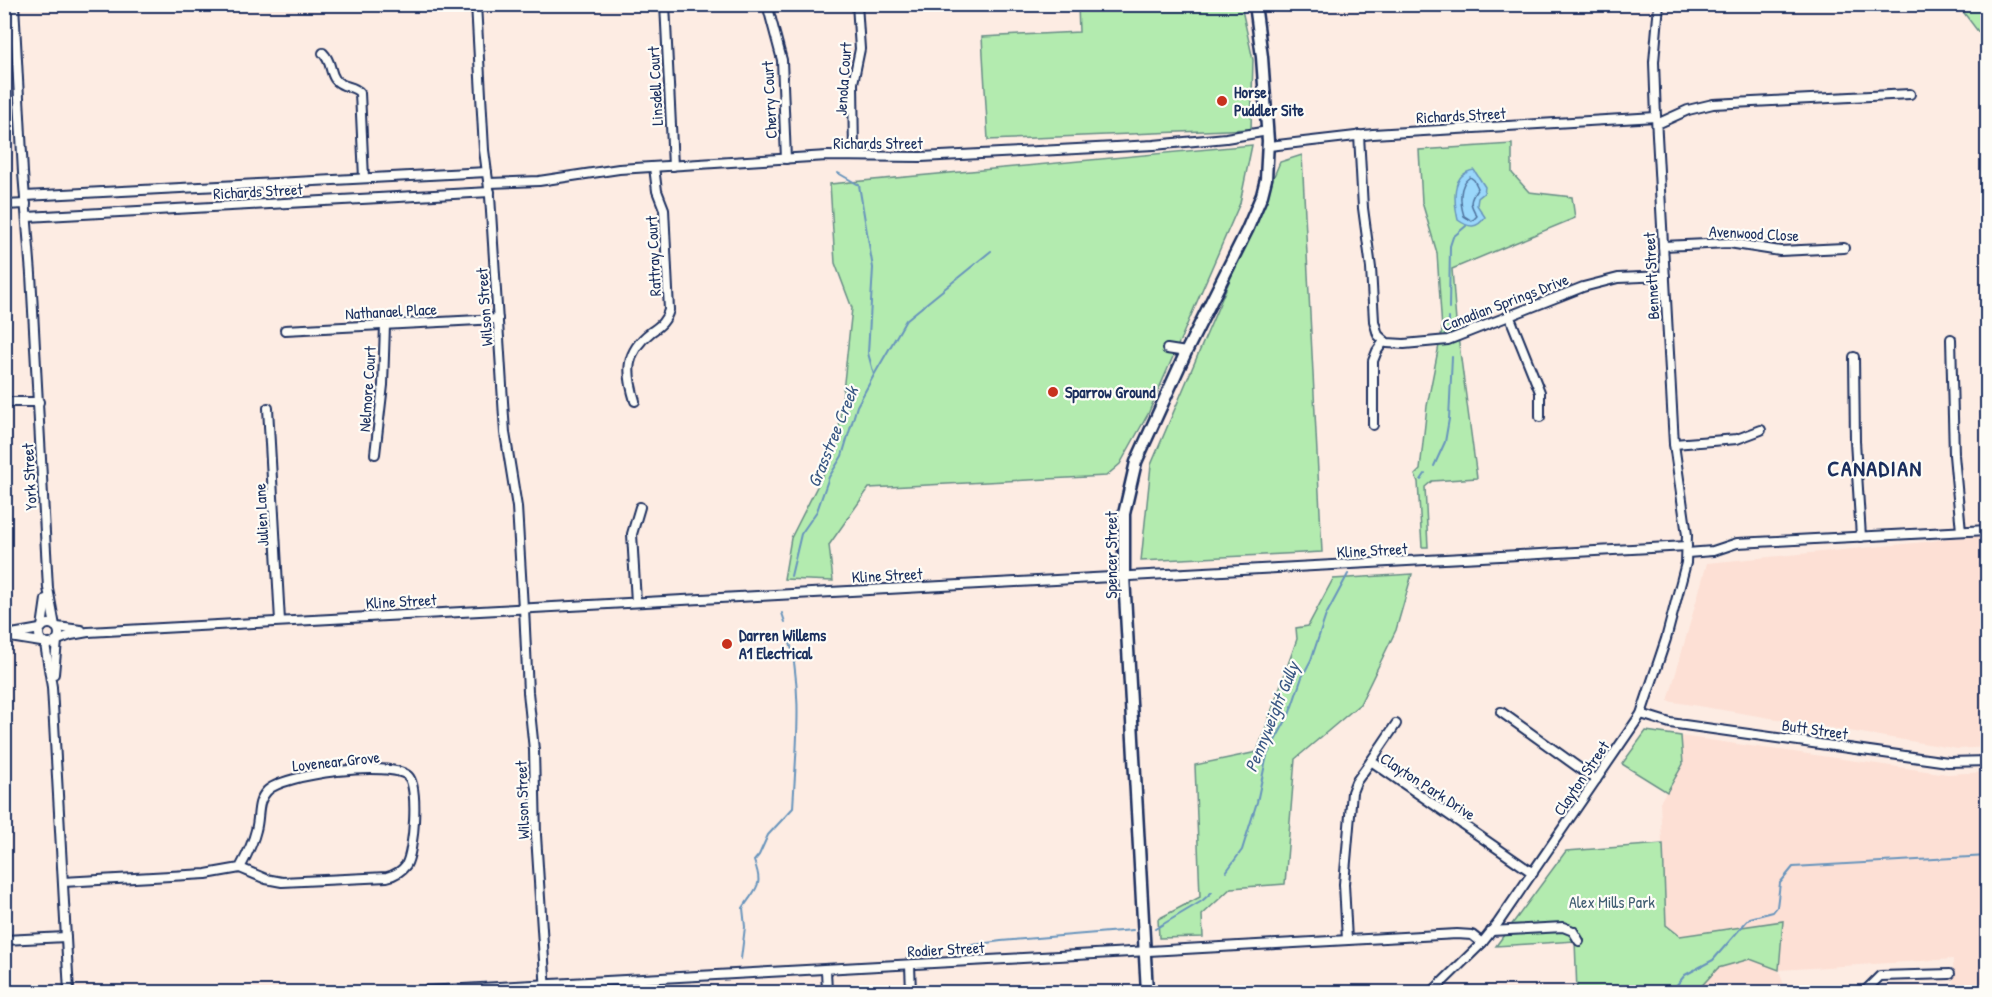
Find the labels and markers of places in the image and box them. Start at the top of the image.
place label: Horse Puddler Site [1234,81,1304,121]
marker: Horse Puddler Site [1215,94,1229,108]
place label: Sparrow Ground [1065,381,1156,404]
marker: Sparrow Ground [1046,385,1060,399]
place label: Darren Willems A1 Electrical [739,624,827,664]
marker: Darren Willems A1 Electrical [720,637,734,651]

